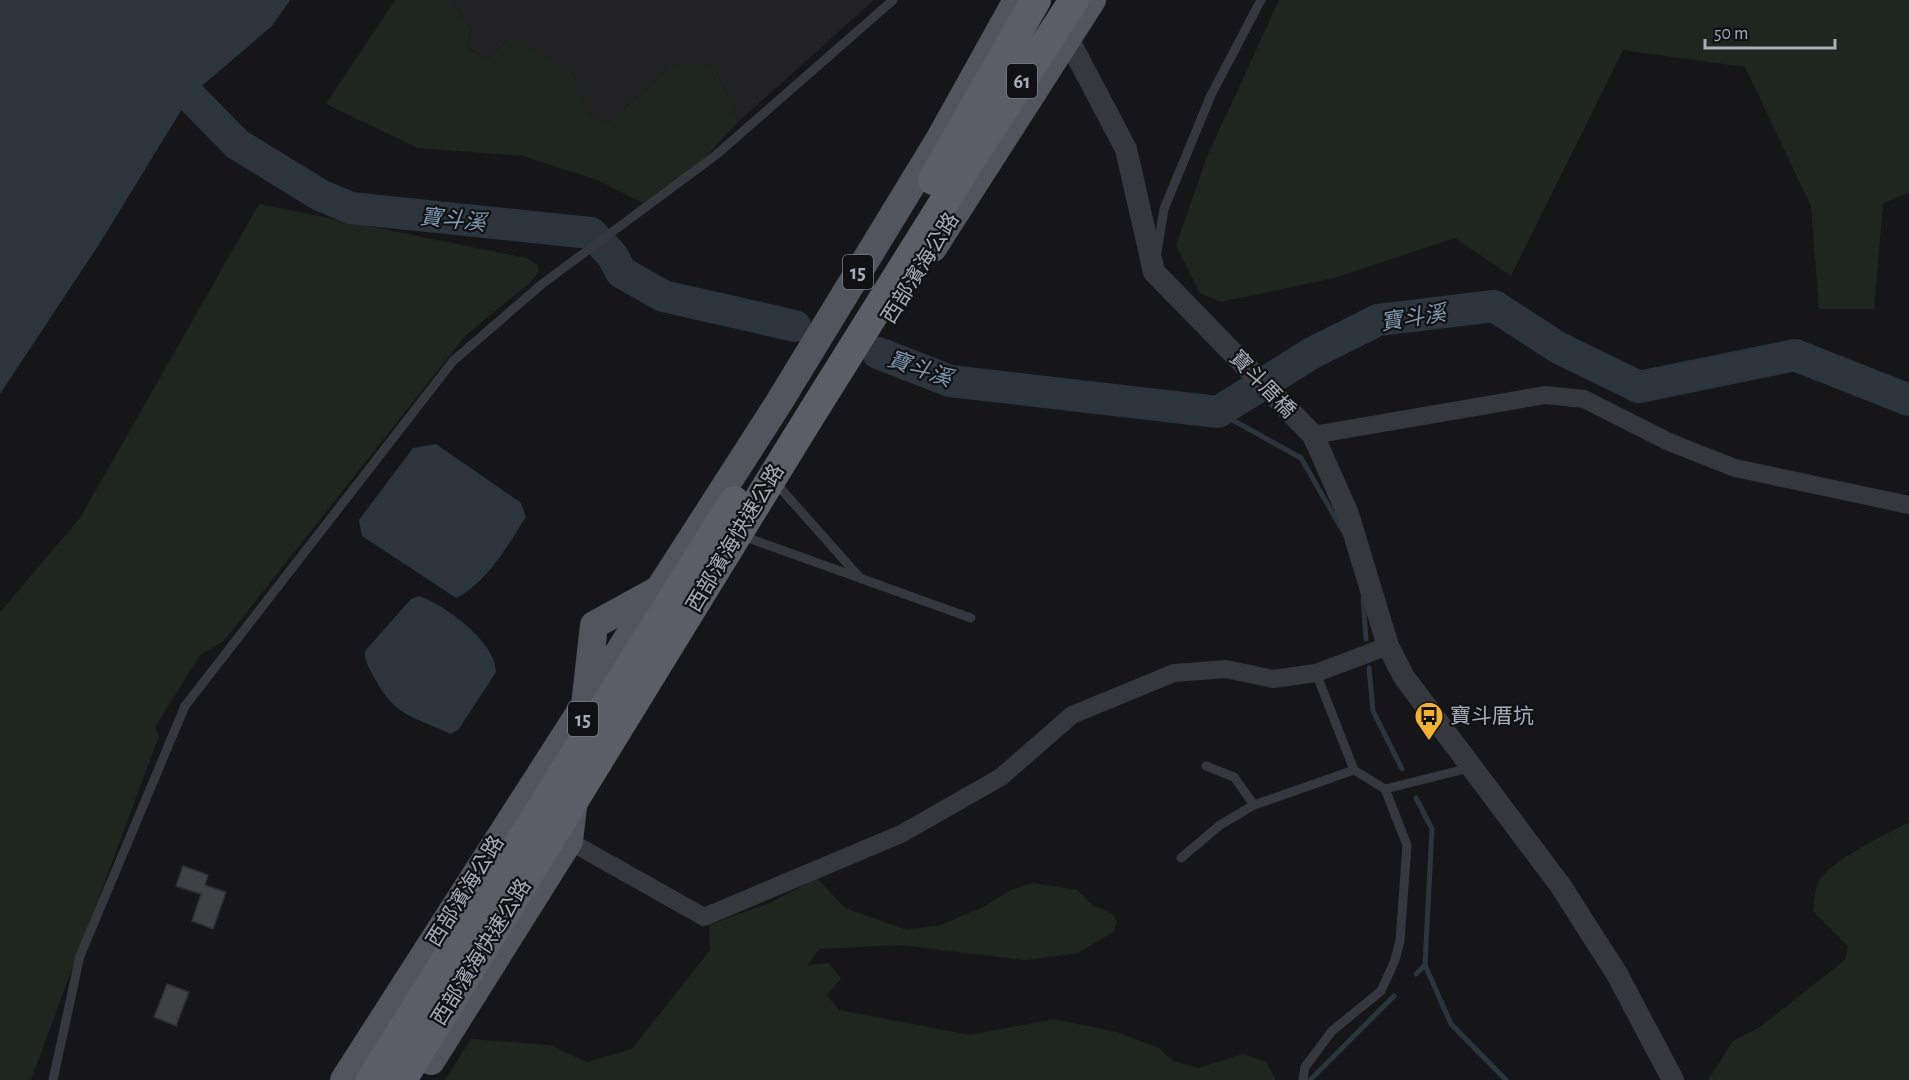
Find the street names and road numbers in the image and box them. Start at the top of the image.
road number: 61 [1007,64,1037,98]
street label: 西部濱海公路 [877,209,963,327]
road number: 15 [843,255,873,289]
street label: 寶斗厝橋 [1226,346,1300,422]
street label: 西部濱海快速公路 [682,460,788,616]
road number: 15 [568,702,598,736]
street label: 西部濱海公路 [422,832,508,950]
street label: 西部濱海快速公路 [427,875,535,1029]

